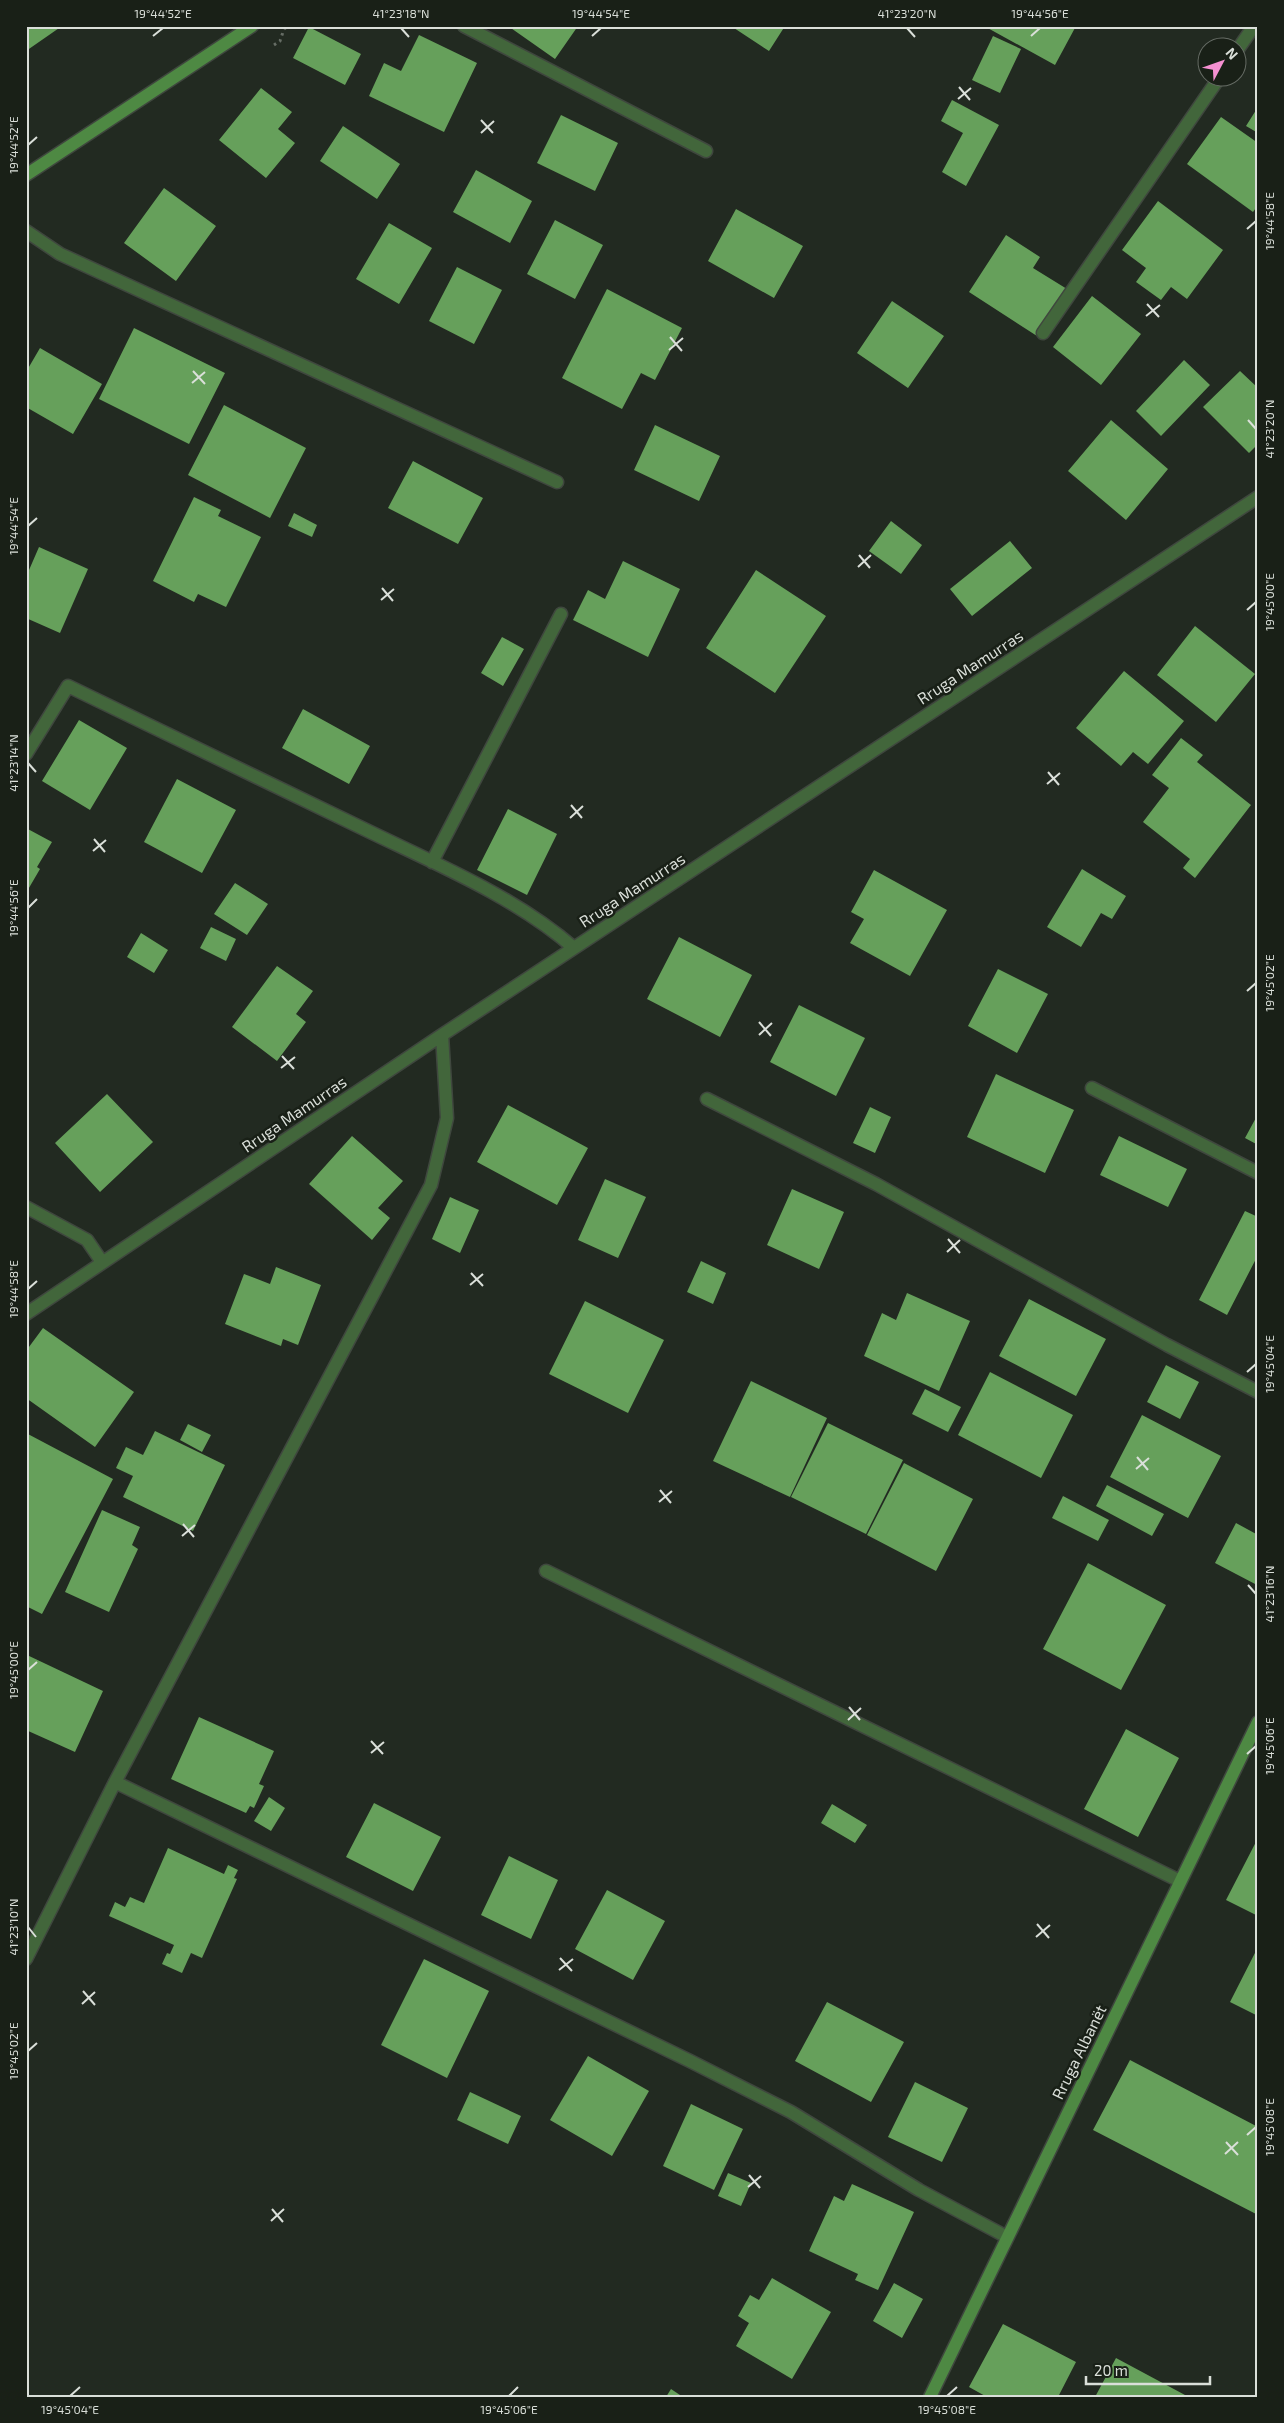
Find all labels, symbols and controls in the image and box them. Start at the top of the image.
text: 19°44'52"E [134,6,192,20]
text: 41°23'18"N [372,6,430,20]
text: 19°44'54"E [572,6,630,20]
text: 41°23'20"N [877,6,937,20]
text: 19°44'56"E [1011,6,1069,20]
north arrow [1196,38,1246,88]
text: N [1222,44,1242,63]
text: 19°44'52"E [6,116,20,174]
text: 19°44'58"E [1262,192,1276,250]
text: 41°23'20"N [1262,399,1276,459]
text: 19°44'54"E [6,497,20,555]
text: 19°45'00"E [1262,573,1276,631]
street label: Rruga Mamurras [913,625,1026,708]
text: 41°23'14"N [6,734,20,792]
street label: Rruga Mamurras [575,848,688,931]
text: 19°44'56"E [6,879,20,937]
text: 19°45'02"E [1262,954,1276,1012]
street label: Rruga Mamurras [238,1072,350,1156]
text: 19°44'58"E [6,1260,20,1318]
text: 19°45'04"E [1262,1335,1276,1393]
text: 41°23'16"N [1262,1566,1276,1622]
text: 19°45'00"E [6,1641,20,1699]
text: 19°45'06"E [1262,1717,1276,1775]
text: 41°23'10"N [6,1898,20,1956]
street label: Rruga Albanët [1047,2001,1110,2102]
text: 19°45'02"E [6,2022,20,2080]
text: 19°45'08"E [1262,2098,1276,2156]
scale bar [1086,2353,1210,2385]
text: 20 m [1094,2361,1128,2379]
text: 19°45'04"E [41,2402,99,2416]
text: 19°45'06"E [480,2402,538,2416]
text: 19°45'08"E [918,2402,976,2416]

